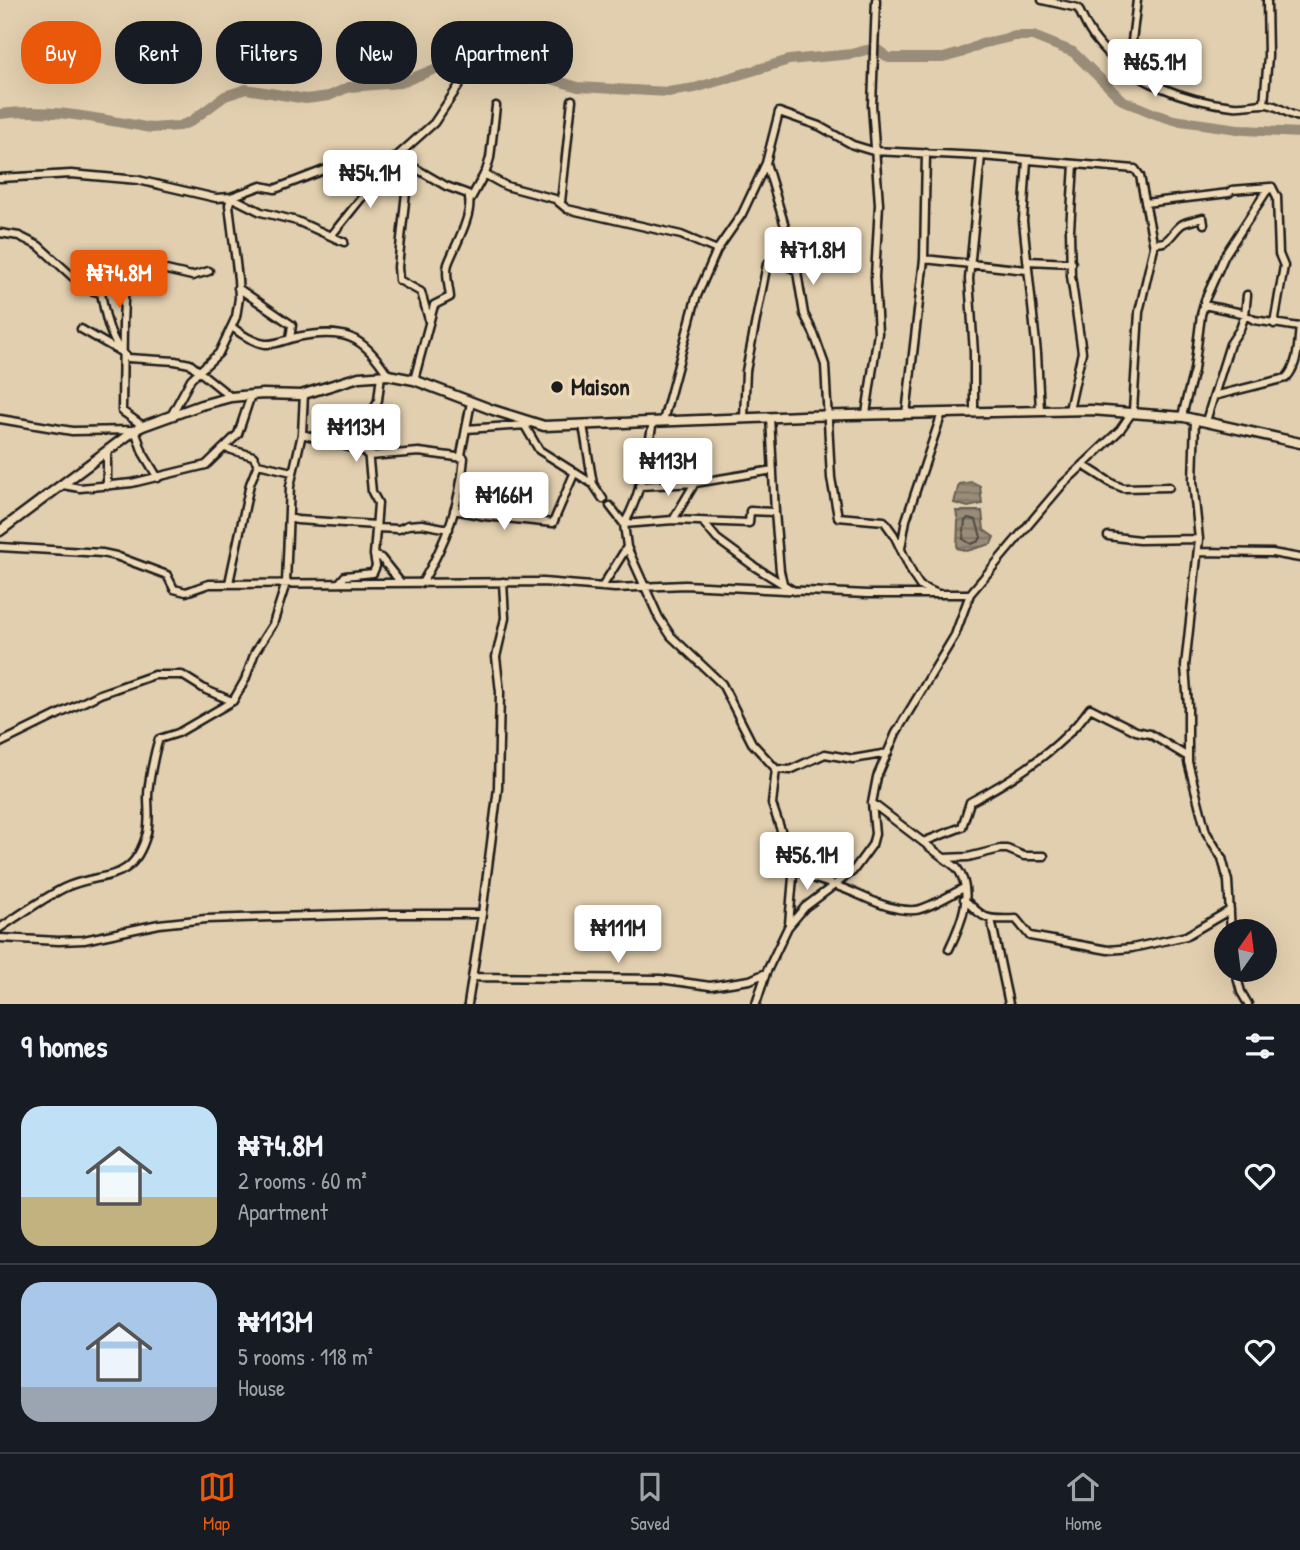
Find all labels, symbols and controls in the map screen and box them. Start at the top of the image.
chip: Buy [21,21,101,84]
chip: Rent [115,21,202,84]
chip: Filters [216,21,322,84]
chip: New [336,21,417,84]
chip: Apartment [431,21,573,84]
pin: ₦65.1M [1098,40,1212,99]
text: ₦65.1M [1124,46,1186,77]
pin: ₦54.1M [313,150,427,210]
text: ₦54.1M [339,157,401,188]
pin: ₦71.8M [756,228,870,287]
text: ₦71.8M [781,234,845,265]
pin: ₦74.8M [62,250,176,310]
text: ₦74.8M [86,257,152,288]
place label: Maison [571,370,630,402]
marker: Maison [549,379,565,395]
pin: ₦113M [307,405,405,464]
text: ₦113M [327,411,385,442]
pin: ₦113M [619,438,717,498]
text: ₦113M [639,445,697,476]
pin: ₦166M [455,472,553,532]
text: ₦166M [476,479,533,510]
pin: ₦56.1M [750,832,864,892]
text: ₦56.1M [776,839,838,870]
pin: ₦111M [569,906,667,965]
text: ₦111M [590,912,646,943]
north arrow [1214,919,1278,982]
map controls [1214,919,1277,982]
text: 9 homes [21,1026,108,1066]
icon: filters [1241,1027,1279,1065]
text: ₦74.8M [238,1125,323,1165]
icon: home [77,1134,161,1218]
icon: heart [1241,1157,1279,1195]
text: 2 rooms · 60 m² [238,1165,367,1196]
text: Apartment [238,1196,328,1227]
text: ₦113M [238,1301,313,1341]
icon: home [77,1310,161,1394]
icon: heart [1241,1333,1279,1371]
text: 5 rooms · 118 m² [238,1341,373,1372]
text: House [238,1372,285,1403]
tab: Map [198,1468,236,1536]
tab: Saved [631,1468,669,1536]
tab: Home [1064,1468,1102,1536]

